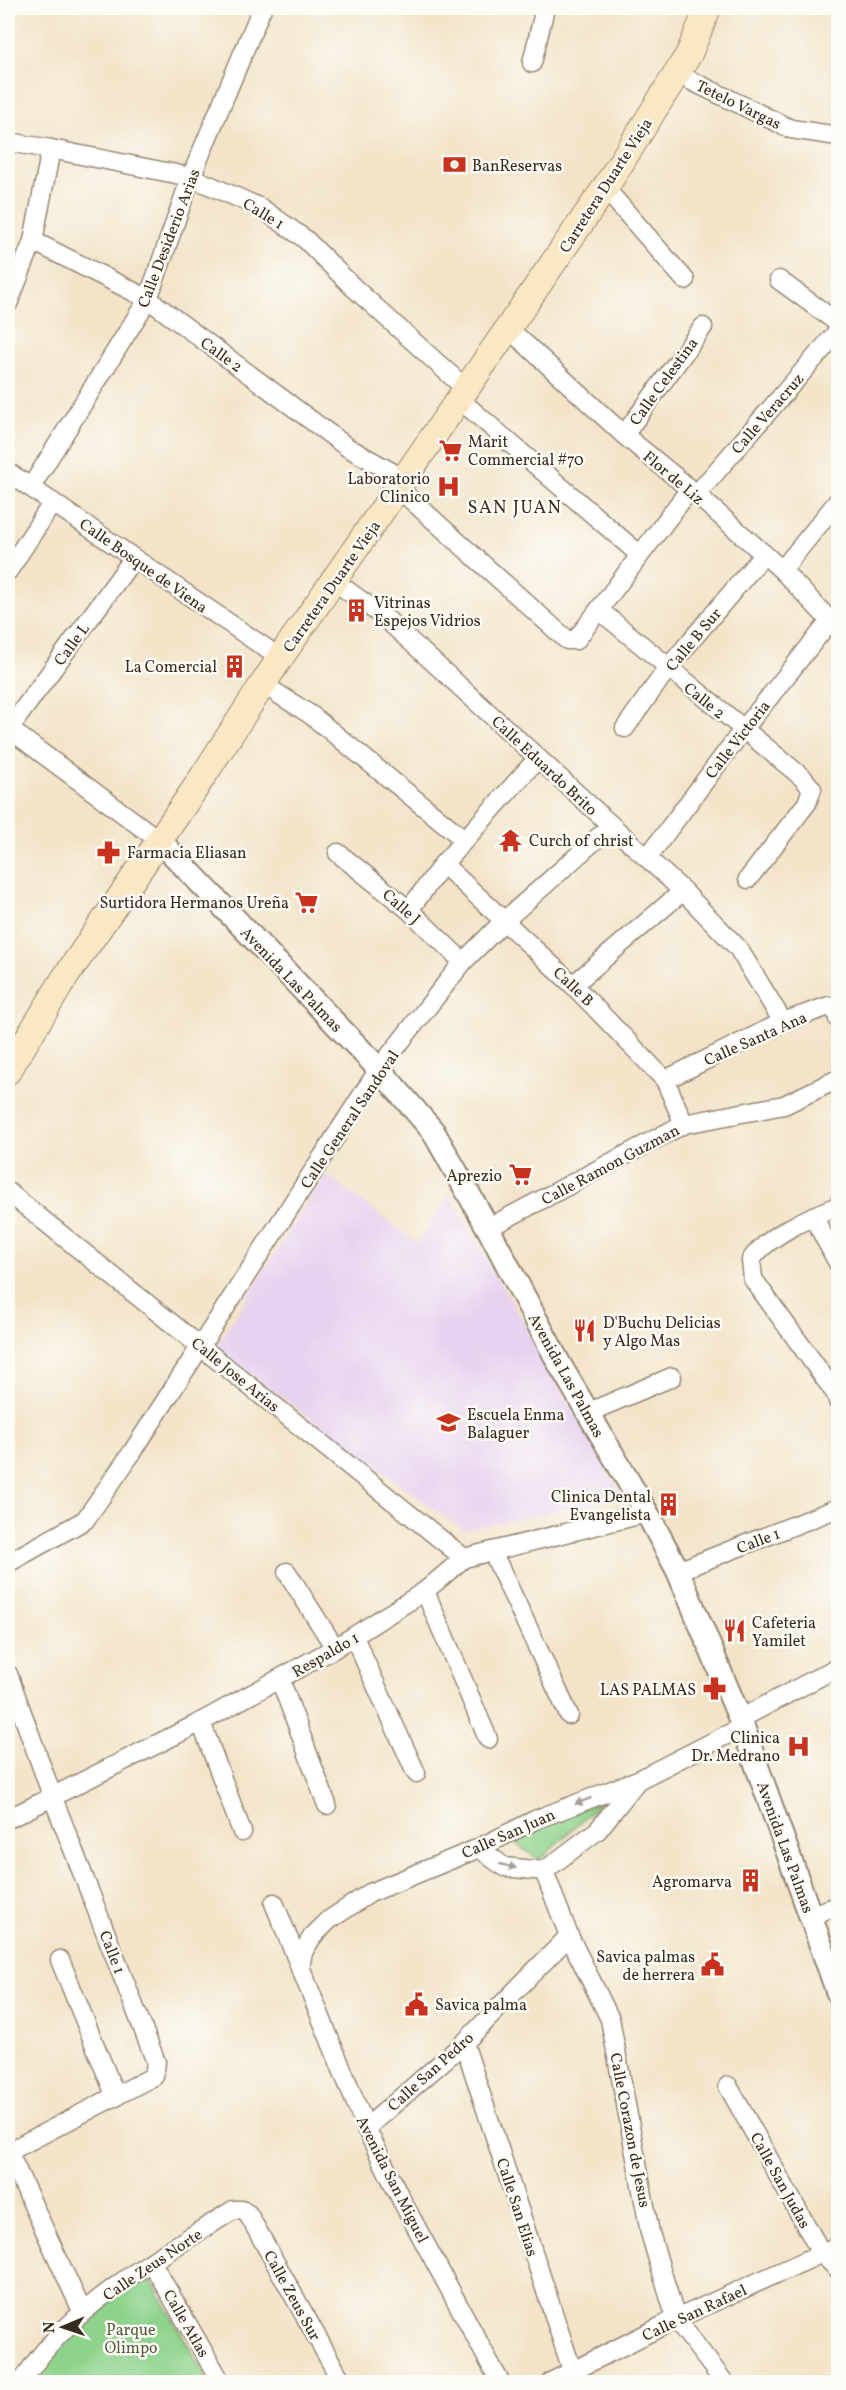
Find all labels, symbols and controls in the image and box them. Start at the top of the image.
street label: Tetelo Vargas [692,76,784,136]
street label: Carretera Duarte Vieja [555,114,659,258]
bank icon: BanReservas [441,152,467,178]
place label: BanReservas [472,156,562,178]
street label: Calle Desiderio Arias [133,166,207,311]
street label: Calle 1 [238,194,288,236]
street label: Calle 2 [195,333,246,378]
street label: Calle Celestina [625,334,704,431]
street label: Calle Veracruz [727,369,810,460]
place label: Marit Commercial #70 [468,432,584,472]
supermarket icon: Marit Commercial #70 [437,437,463,463]
street label: Flor de Liz [637,446,708,511]
place label: Laboratorio Clinico [347,469,430,509]
hospital icon: Laboratorio Clinico [435,474,461,500]
district label: SAN JUAN [468,496,562,521]
street label: Calle Bosque de Viena [74,514,211,619]
street label: Carretera Duarte Vieja [279,517,387,658]
place label: Vitrinas Espejos Vidrios [374,593,481,633]
building icon: Vitrinas Espejos Vidrios [343,598,369,624]
street label: Calle B Sur [662,604,728,677]
street label: Calle L [50,619,96,671]
building icon: La Comercial [222,653,248,679]
place label: La Comercial [125,657,217,679]
street label: Calle 2 [678,678,729,725]
street label: Calle Victoria [701,696,776,784]
street label: Calle Eduardo Brito [486,712,601,821]
temple icon: Curch of christ [498,827,524,853]
place label: Curch of christ [529,831,634,853]
pharmacy icon: Farmacia Eliasan [96,839,122,865]
place label: Farmacia Eliasan [127,843,247,865]
street label: Calle J [377,885,425,930]
supermarket icon: Surtidora Hermanos Ureña [294,889,320,915]
place label: Surtidora Hermanos Ureña [99,893,289,915]
street label: Avenida Las Palmas [234,923,347,1038]
street label: Calle B [547,963,598,1012]
street label: Calle Santa Ana [701,1007,811,1072]
street label: Calle General Sandoval [296,1046,405,1194]
street label: Calle Ramon Guzman [538,1120,684,1212]
supermarket icon: Aprezio [507,1162,533,1188]
place label: Aprezio [447,1166,502,1188]
street label: Avenida Las Palmas [522,1310,609,1442]
place label: D'Buchu Delicias y Algo Mas [603,1313,721,1353]
restaurant icon: D'Buchu Delicias y Algo Mas [572,1318,598,1344]
street label: Calle Jose Arias [186,1333,284,1418]
place label: Escuela Enma Balaguer [467,1405,565,1445]
school or university icon: Escuela Enma Balaguer [436,1410,462,1436]
place label: Clinica Dental Evangelista [551,1487,651,1527]
building icon: Clinica Dental Evangelista [656,1492,682,1518]
street label: Calle 1 [734,1524,784,1560]
place label: Cafeteria Yamilet [752,1613,816,1653]
restaurant icon: Cafeteria Yamilet [721,1618,747,1644]
street label: Respaldo 1 [288,1628,364,1684]
pharmacy icon: LAS PALMAS [701,1676,727,1702]
place label: LAS PALMAS [600,1680,696,1702]
place label: Clinica Dr. Medrano [691,1728,780,1768]
hospital icon: Clinica Dr. Medrano [785,1733,811,1759]
street label: Avenida Las Palmas [750,1779,818,1917]
one-way arrow [574,1797,592,1806]
street label: Calle San Juan [459,1804,559,1865]
one-way arrow [499,1862,517,1872]
building icon: Agromarva [737,1868,763,1894]
place label: Agromarva [652,1872,732,1894]
street label: Calle 1 [93,1928,129,1978]
place label: Savica palmas de herrera [596,1947,695,1987]
public building icon: Savica palmas de herrera [700,1952,726,1978]
public building icon: Savica palma [404,1991,430,2017]
place label: Savica palma [435,1995,527,2017]
street label: Calle San Pedro [383,2028,479,2117]
street label: Calle Corazon de Jesus [603,2051,655,2210]
street label: Avenida San Miguel [350,2113,433,2247]
street label: Calle San Judas [744,2129,815,2233]
street label: Calle San Elias [490,2156,542,2260]
street label: Calle Zeus Norte [99,2224,207,2307]
street label: Calle Zeus Sur [257,2247,325,2345]
street label: Calle San Rafael [639,2280,751,2348]
street label: Calle Atlas [157,2286,214,2362]
north arrow [33,2297,93,2357]
park label: Parque Olimpo [104,2320,158,2360]
text: N [39,2321,61,2334]

